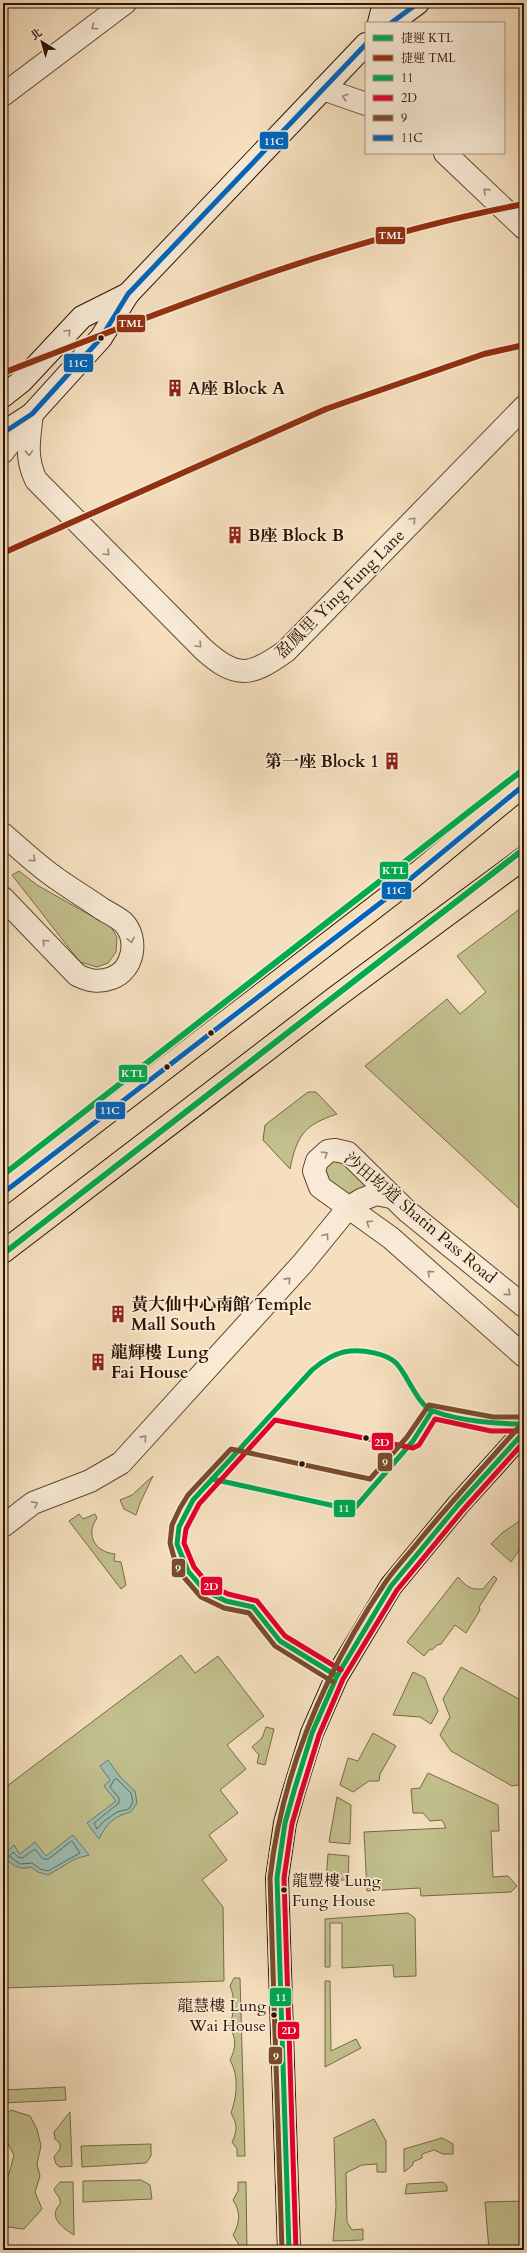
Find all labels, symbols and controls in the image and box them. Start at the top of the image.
north arrow [22,22,62,62]
one-way arrow [91,22,98,29]
legend [365,22,505,154]
text: 北 [27,25,45,44]
text: 捷運 KTL [401,30,454,46]
text: 捷運 TML [401,50,456,66]
text: 11 [401,70,413,86]
text: 2D [401,90,417,106]
one-way arrow [341,93,348,101]
text: 9 [401,110,407,126]
text: 11C [401,130,422,146]
line badge: 11C [259,131,289,150]
text: 11C [264,134,284,149]
one-way arrow [483,189,491,196]
line badge: TML [375,226,406,245]
text: TML [378,228,404,243]
line badge: TML [116,314,146,333]
text: TML [118,316,144,331]
one-way arrow [63,329,71,337]
unlabelled marker [96,333,106,343]
line badge: 11C [63,353,94,373]
text: 11C [68,356,88,371]
place label: A座 Block A [188,377,285,400]
building icon: A座 Block A [165,378,185,398]
one-way arrow [25,450,33,456]
one-way arrow [408,517,416,525]
place label: B座 Block B [248,524,344,547]
street label: 盈鳳里 Ying Fung Lane [270,524,410,664]
building icon: B座 Block B [225,525,245,545]
one-way arrow [102,548,110,556]
one-way arrow [194,640,202,648]
place label: 第一座 Block 1 [265,750,379,773]
building icon: 第一座 Block 1 [382,751,402,771]
one-way arrow [28,855,35,862]
line badge: KTL [379,861,409,880]
text: KTL [382,863,406,878]
line badge: 11C [381,881,412,900]
text: 11C [386,883,406,898]
one-way arrow [126,937,135,943]
one-way arrow [42,939,50,947]
unlabelled marker [206,1028,216,1038]
unlabelled marker [162,1062,172,1072]
line badge: KTL [118,1064,148,1083]
text: KTL [121,1066,145,1081]
line badge: 11C [95,1101,126,1120]
text: 11C [100,1103,120,1118]
street label: 沙田㘭道 Shatin Pass Road [339,1147,501,1289]
one-way arrow [321,1152,328,1159]
one-way arrow [367,1221,374,1228]
one-way arrow [321,1233,328,1240]
one-way arrow [427,1271,434,1278]
one-way arrow [284,1277,291,1285]
one-way arrow [503,1288,510,1295]
place label: 黃大仙中心南館 Temple Mall South [131,1293,312,1336]
building icon: 黃大仙中心南館 Temple Mall South [108,1304,128,1324]
place label: 龍輝樓 Lung Fai House [111,1341,209,1384]
building icon: 龍輝樓 Lung Fai House [88,1352,108,1372]
line badge: 2D [371,1432,394,1451]
unlabelled marker [361,1433,371,1443]
one-way arrow [140,1435,147,1443]
text: 2D [374,1435,390,1450]
line badge: 9 [377,1452,393,1472]
text: 9 [382,1455,388,1470]
unlabelled marker [297,1459,307,1469]
line badge: 11 [333,1499,356,1518]
one-way arrow [31,1501,38,1508]
text: 11 [338,1501,350,1516]
line badge: 9 [171,1558,186,1578]
text: 9 [175,1561,181,1576]
line badge: 2D [200,1576,223,1596]
text: 2D [203,1579,219,1594]
place label: 龍豐樓 Lung Fung House [292,1870,381,1912]
marker: 龍豐樓 Lung Fung House [279,1885,289,1895]
line badge: 11 [269,1987,292,2007]
text: 11 [275,1990,287,2005]
place label: 龍慧樓 Lung Wai House [177,1995,266,2037]
marker: 龍慧樓 Lung Wai House [269,2010,279,2020]
line badge: 2D [277,2021,300,2040]
text: 2D [281,2023,297,2038]
line badge: 9 [268,2046,283,2065]
text: 9 [273,2049,279,2064]

